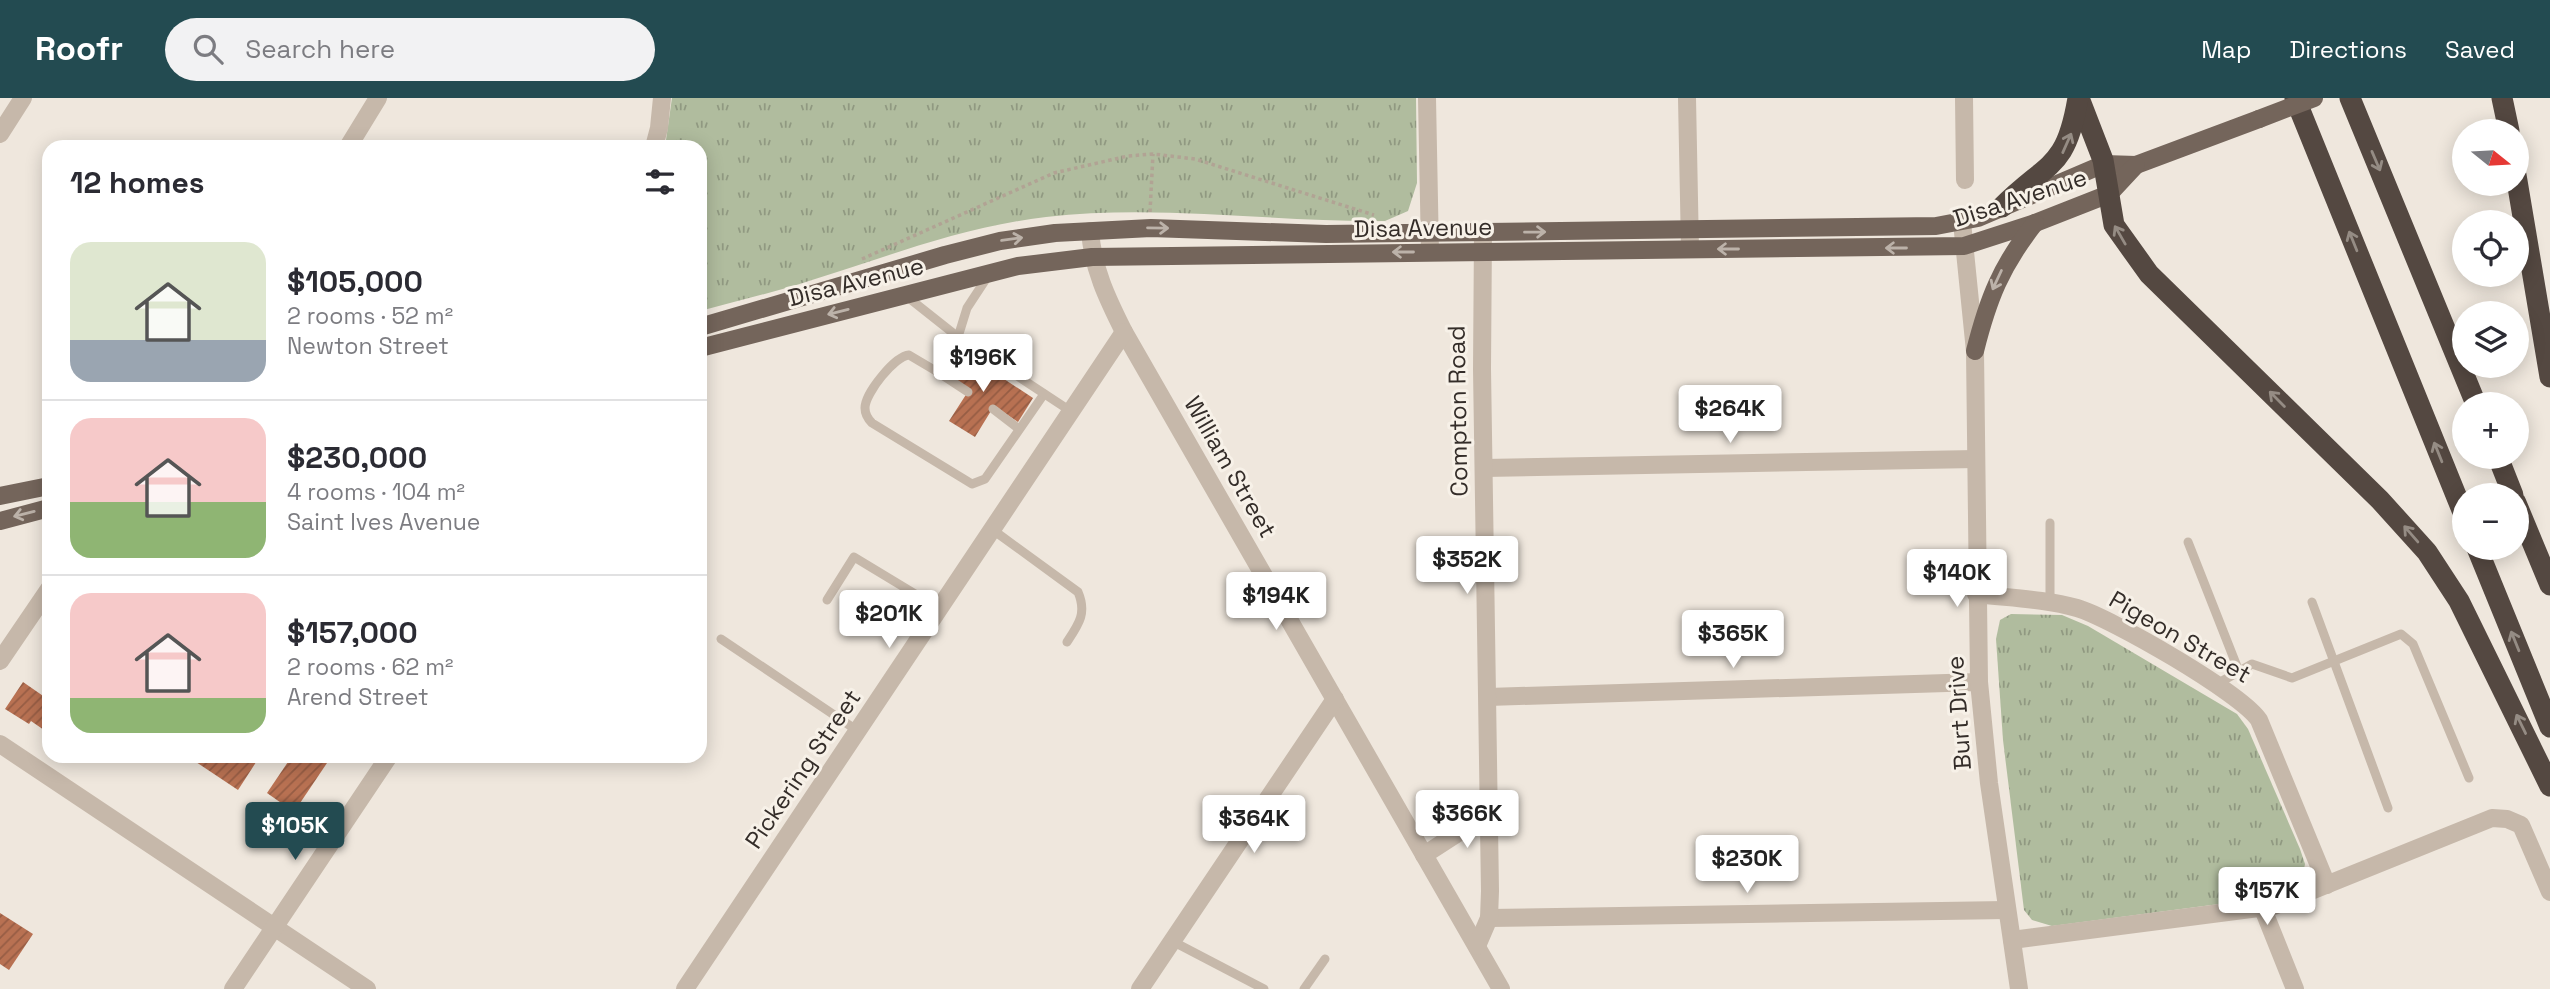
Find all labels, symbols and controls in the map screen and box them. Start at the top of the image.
search box [165,18,655,81]
text: Roofr [35,28,123,70]
icon: search [189,30,227,68]
text: Search here [245,32,395,66]
text: Map [2201,34,2251,65]
text: Directions [2289,34,2407,65]
text: Saved [2445,34,2515,65]
north arrow [2452,119,2529,196]
map controls [2452,119,2529,560]
one-way arrow [2061,132,2074,154]
one-way arrow [2370,150,2383,171]
street label: Disa Avenue [1949,161,2091,234]
text: 12 homes [70,163,205,202]
icon: filters [641,163,679,201]
button: locate [2452,210,2529,287]
street label: Disa Avenue [1353,211,1493,244]
one-way arrow [1146,222,1169,235]
one-way arrow [1524,225,1547,239]
one-way arrow [2113,226,2127,246]
one-way arrow [2345,231,2358,253]
one-way arrow [1000,233,1023,246]
one-way arrow [1885,241,1908,255]
one-way arrow [1717,242,1740,256]
one-way arrow [1392,245,1415,259]
street label: Disa Avenue [785,250,927,313]
text: $105,000 [287,262,423,301]
one-way arrow [1990,269,2003,290]
icon: home [126,270,210,354]
text: 2 rooms · 52 m² [287,301,453,331]
button: layers [2452,301,2529,378]
one-way arrow [828,306,850,319]
street label: Compton Road [1441,325,1474,497]
text: Newton Street [287,331,449,361]
pin: $196K [934,334,1032,394]
text: $196K [949,342,1017,372]
pin: $264K [1681,386,1779,445]
street label: William Street [1177,390,1283,543]
one-way arrow [2269,391,2286,408]
button: + [2452,392,2529,469]
text: $264K [1695,393,1765,423]
text: $230,000 [287,438,427,477]
one-way arrow [2431,442,2444,463]
icon: home [126,446,210,530]
text: 4 rooms · 104 m² [287,477,465,507]
button: − [2452,483,2529,560]
text: Saint Ives Avenue [287,507,480,537]
one-way arrow [14,508,36,521]
one-way arrow [2403,525,2419,543]
pin: $352K [1418,536,1516,596]
text: $352K [1432,544,1502,574]
pin: $140K [1908,550,2006,609]
text: $140K [1923,557,1991,587]
pin: $194K [1227,573,1325,632]
text: $194K [1242,580,1310,610]
street label: Pigeon Street [2104,583,2257,690]
pin: $201K [840,590,938,650]
text: $201K [855,598,923,628]
pin: $365K [1684,610,1782,670]
text: $157,000 [287,613,418,652]
text: $365K [1698,618,1768,648]
icon: home [126,621,210,705]
one-way arrow [2508,631,2521,652]
text: 2 rooms · 62 m² [287,652,453,682]
street label: Burt Drive [1939,655,1978,771]
text: Arend Street [287,682,428,712]
street label: Pickering Street [738,683,867,854]
one-way arrow [2514,714,2527,735]
pin: $366K [1418,790,1516,850]
pin: $364K [1205,796,1303,855]
text: $366K [1432,798,1502,828]
pin: $105K [246,802,344,862]
text: $364K [1218,803,1290,833]
text: $105K [261,810,329,840]
pin: $230K [1698,836,1796,895]
text: $230K [1712,843,1782,873]
pin: $157K [2218,868,2316,927]
text: $157K [2235,875,2300,905]

